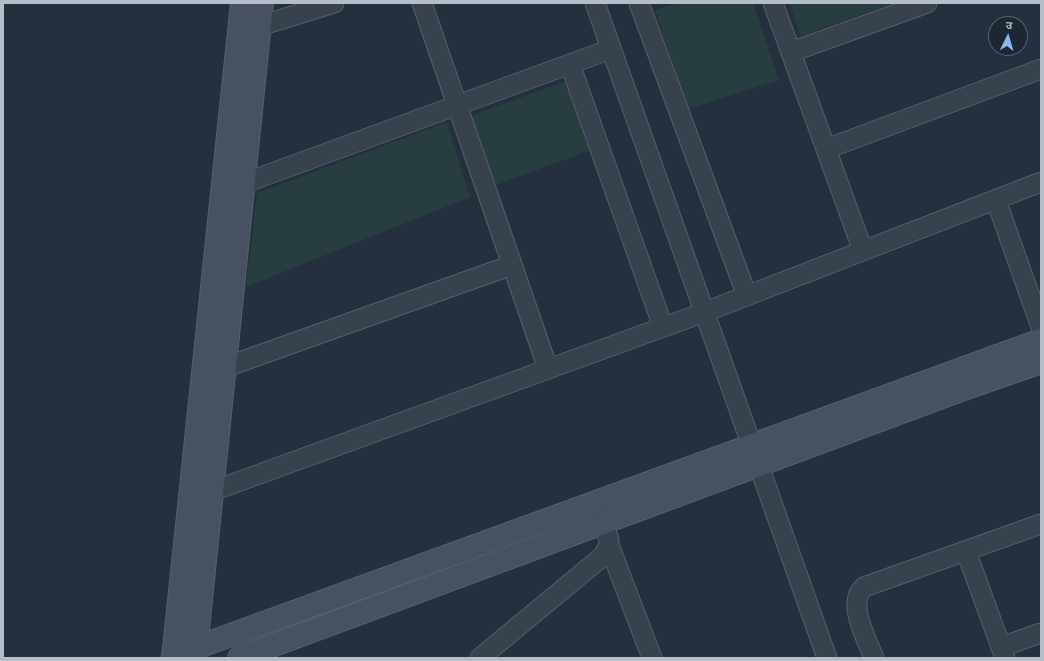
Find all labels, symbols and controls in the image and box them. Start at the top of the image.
north arrow [988,16,1028,56]
text: उ [1005,18,1013,32]

